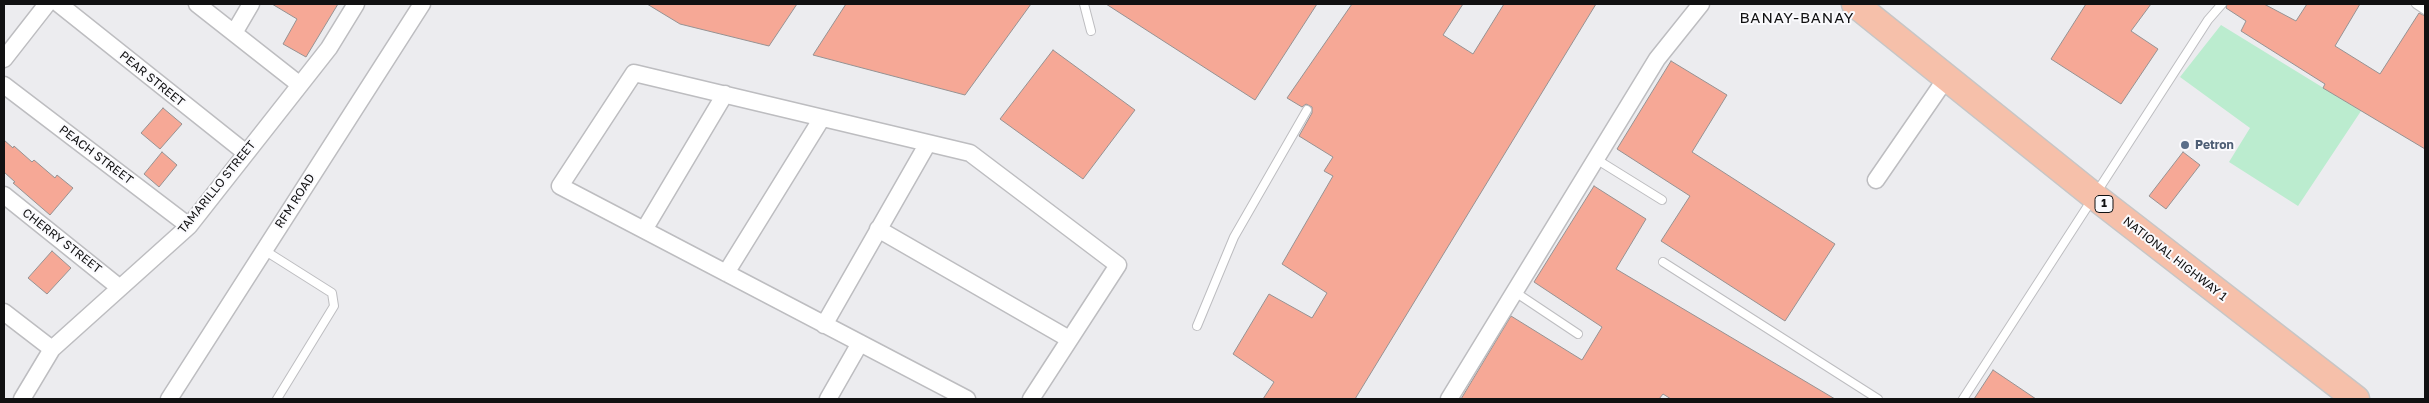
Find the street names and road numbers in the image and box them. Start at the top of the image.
street label: PEAR STREET [116,48,188,110]
street label: PEACH STREET [56,123,136,187]
street label: TAMARILLO STREET [175,138,259,236]
street label: RFM ROAD [272,171,318,231]
road number: 1 [2095,195,2113,212]
street label: CHERRY STREET [20,206,104,276]
street label: NATIONAL HIGHWAY 1 [2120,214,2230,304]

